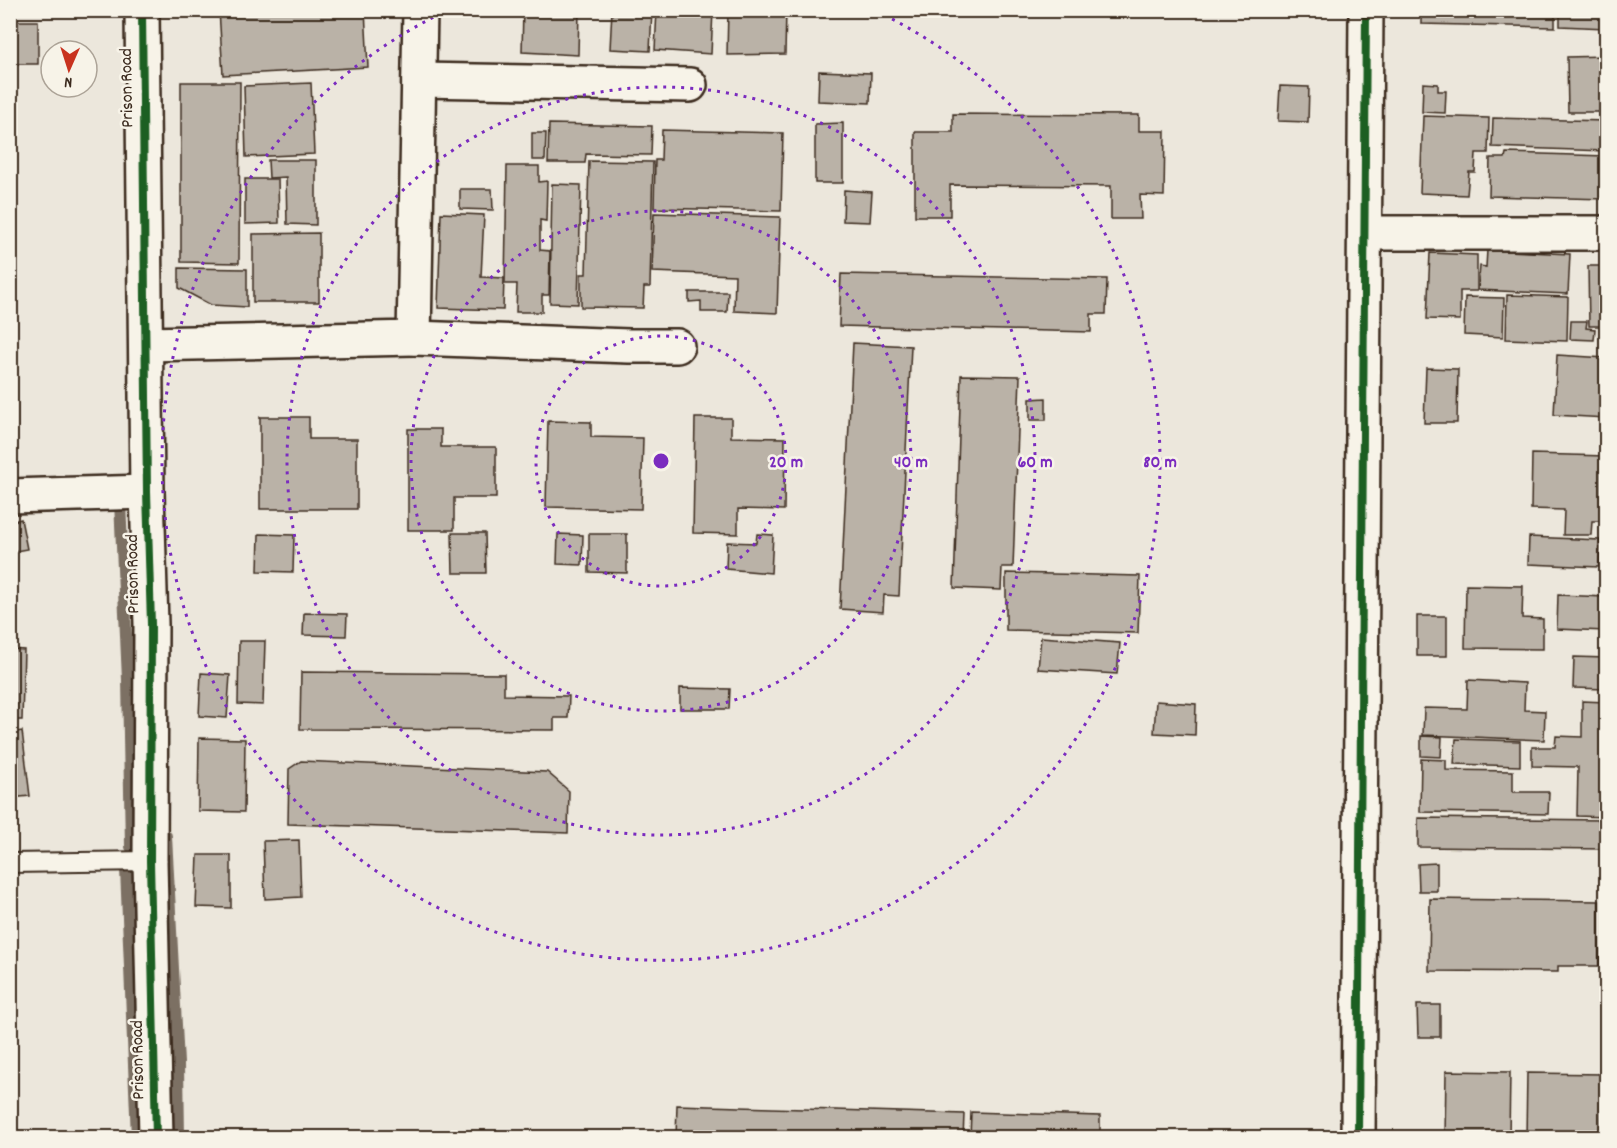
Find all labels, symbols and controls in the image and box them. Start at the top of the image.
north arrow [39,39,99,99]
street label: Prison Road [115,48,141,128]
text: N [64,70,73,93]
centre of rings [651,451,671,471]
text: 20 m [769,451,803,476]
text: 40 m [894,451,928,476]
text: 60 m [1017,451,1053,476]
text: 80 m [1143,451,1177,476]
street label: Prison Road [121,534,147,614]
street label: Prison Road [126,1020,152,1100]

